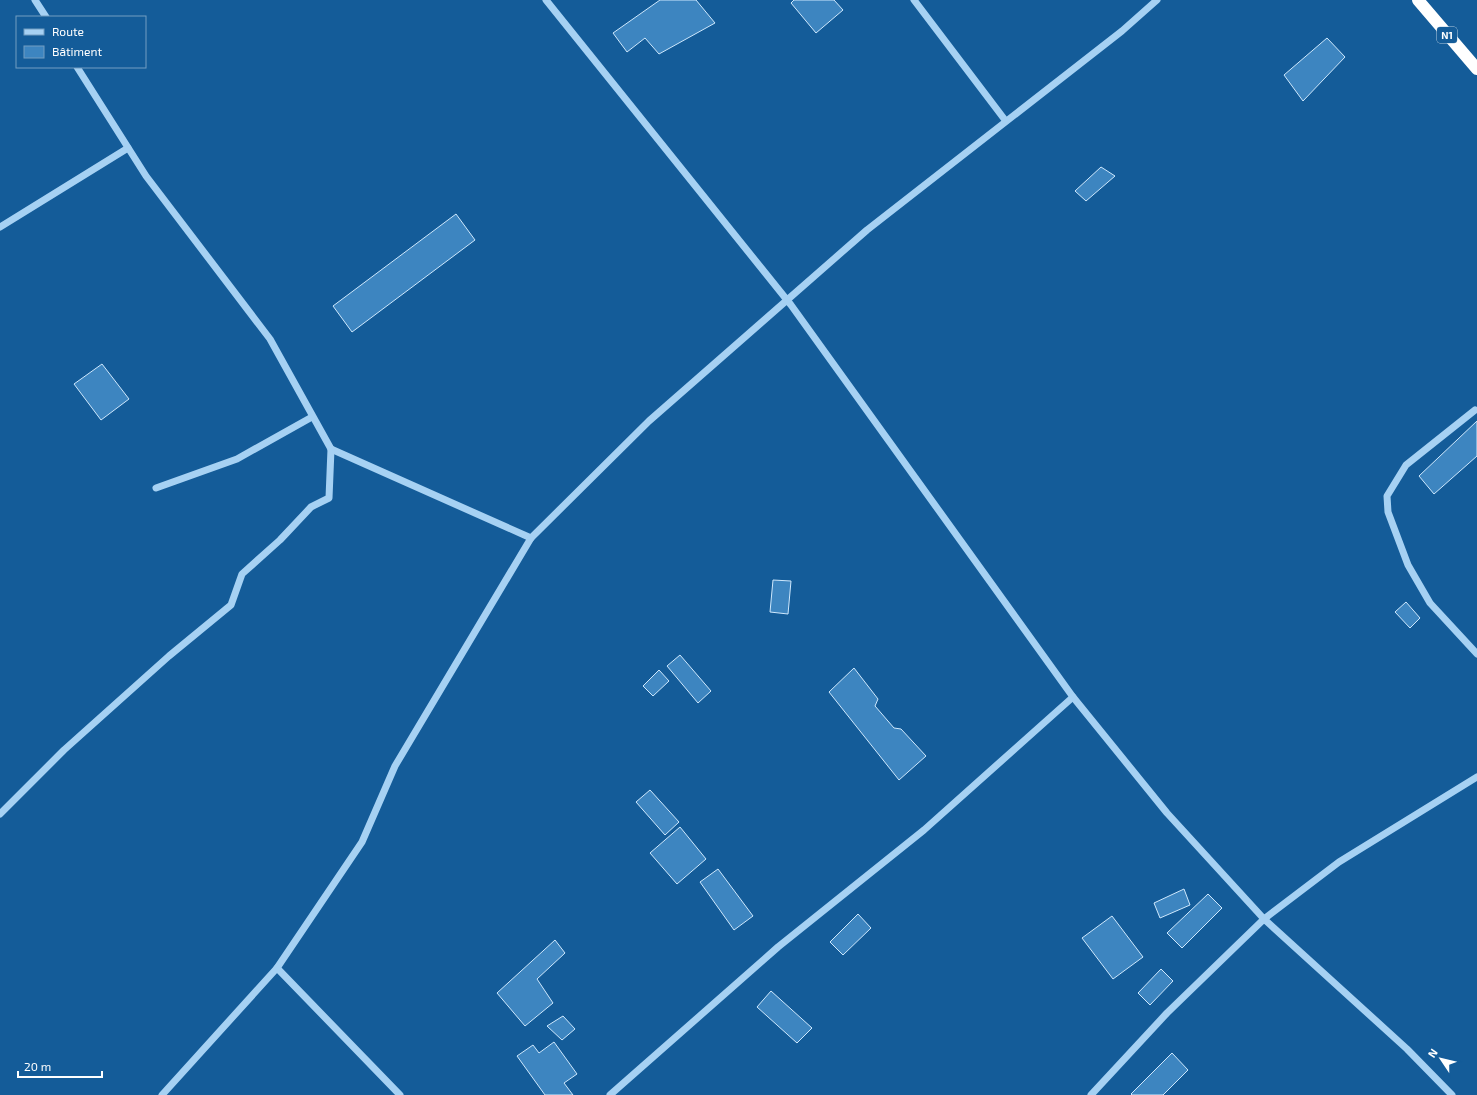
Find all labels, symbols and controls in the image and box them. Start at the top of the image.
legend [16,16,146,68]
text: Route [52,24,84,38]
road number: N1 [1437,27,1457,43]
text: Bâtiment [52,44,103,58]
north arrow [1421,1039,1461,1079]
text: N [1425,1046,1440,1060]
scale bar [18,1053,102,1079]
text: 20 m [24,1059,51,1073]

